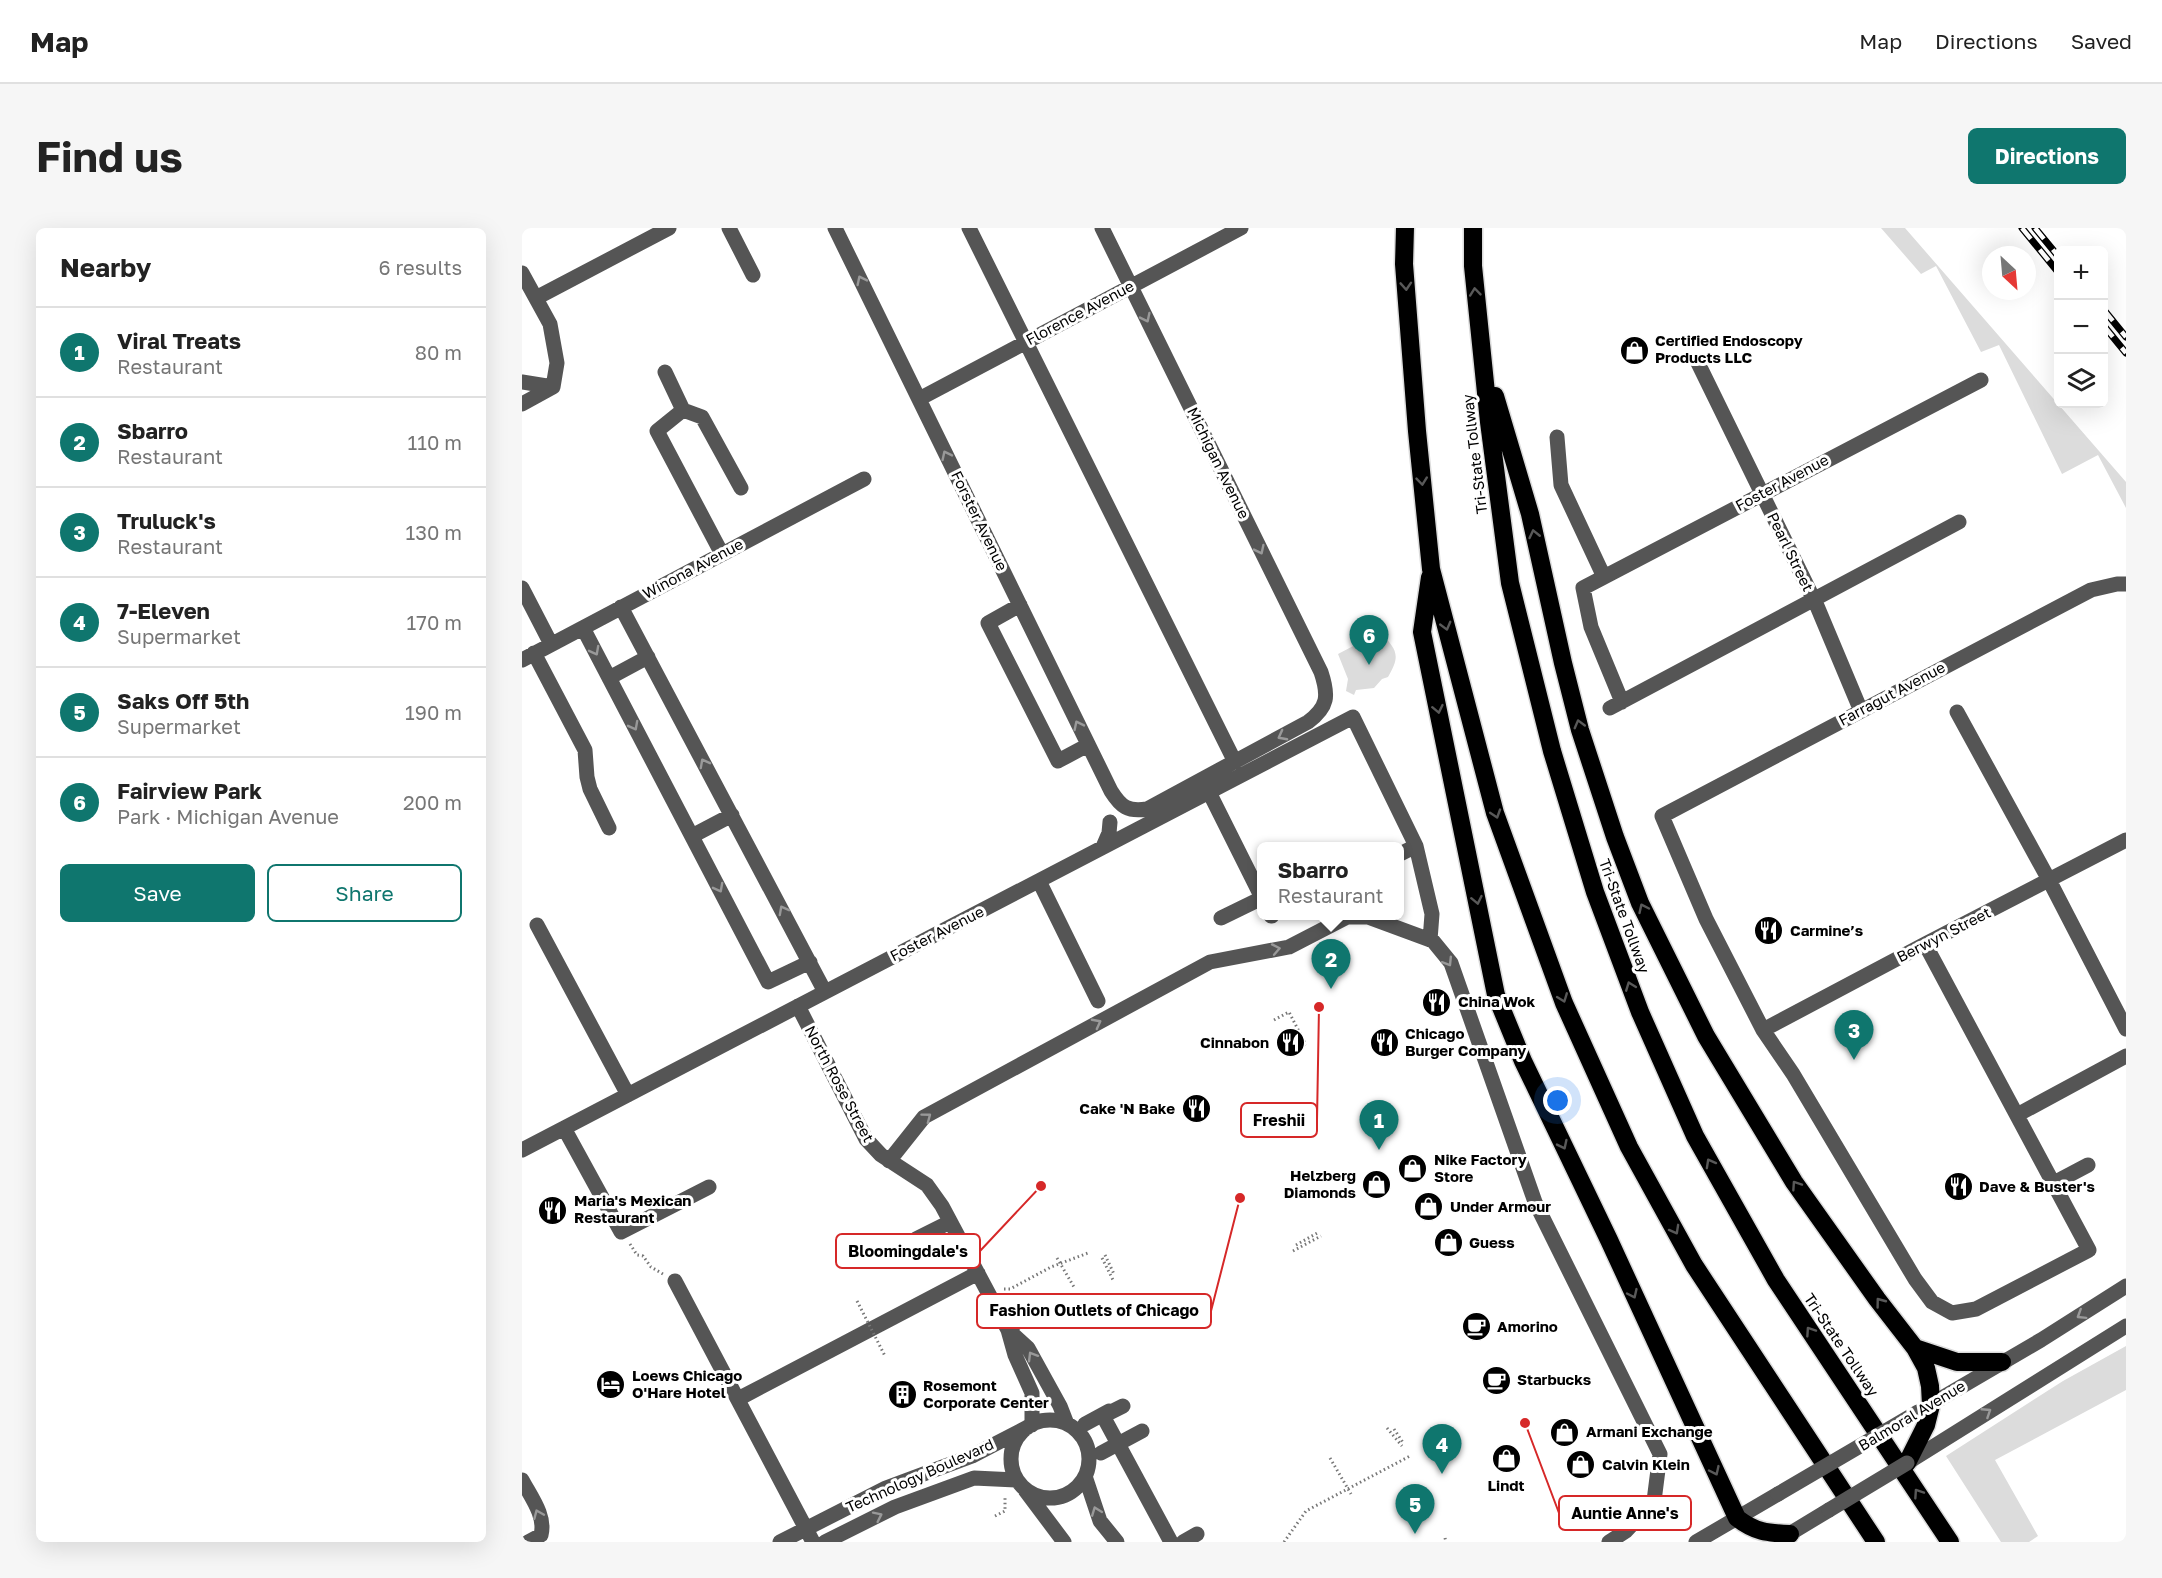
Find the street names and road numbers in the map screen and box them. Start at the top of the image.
street label: Florence Avenue [1022,276,1137,348]
street label: Tri-State Tollway [1458,393,1490,515]
street label: Michigan Avenue [1184,404,1254,522]
street label: Foster Avenue [1732,450,1831,514]
street label: Forster Avenue [948,468,1012,574]
street label: Pearl Street [1764,509,1818,594]
street label: Winona Avenue [639,534,746,602]
street label: Farragut Avenue [1835,657,1948,729]
street label: Tri-State Tollway [1596,856,1654,976]
street label: Foster Avenue [887,902,987,965]
street label: Berwyn Street [1894,903,1994,966]
street label: North Rose Street [802,1022,878,1145]
street label: Tri-State Tollway [1801,1289,1883,1400]
street label: Balmoral Avenue [1855,1376,1968,1454]
street label: Technology Boulevard [843,1434,996,1516]

